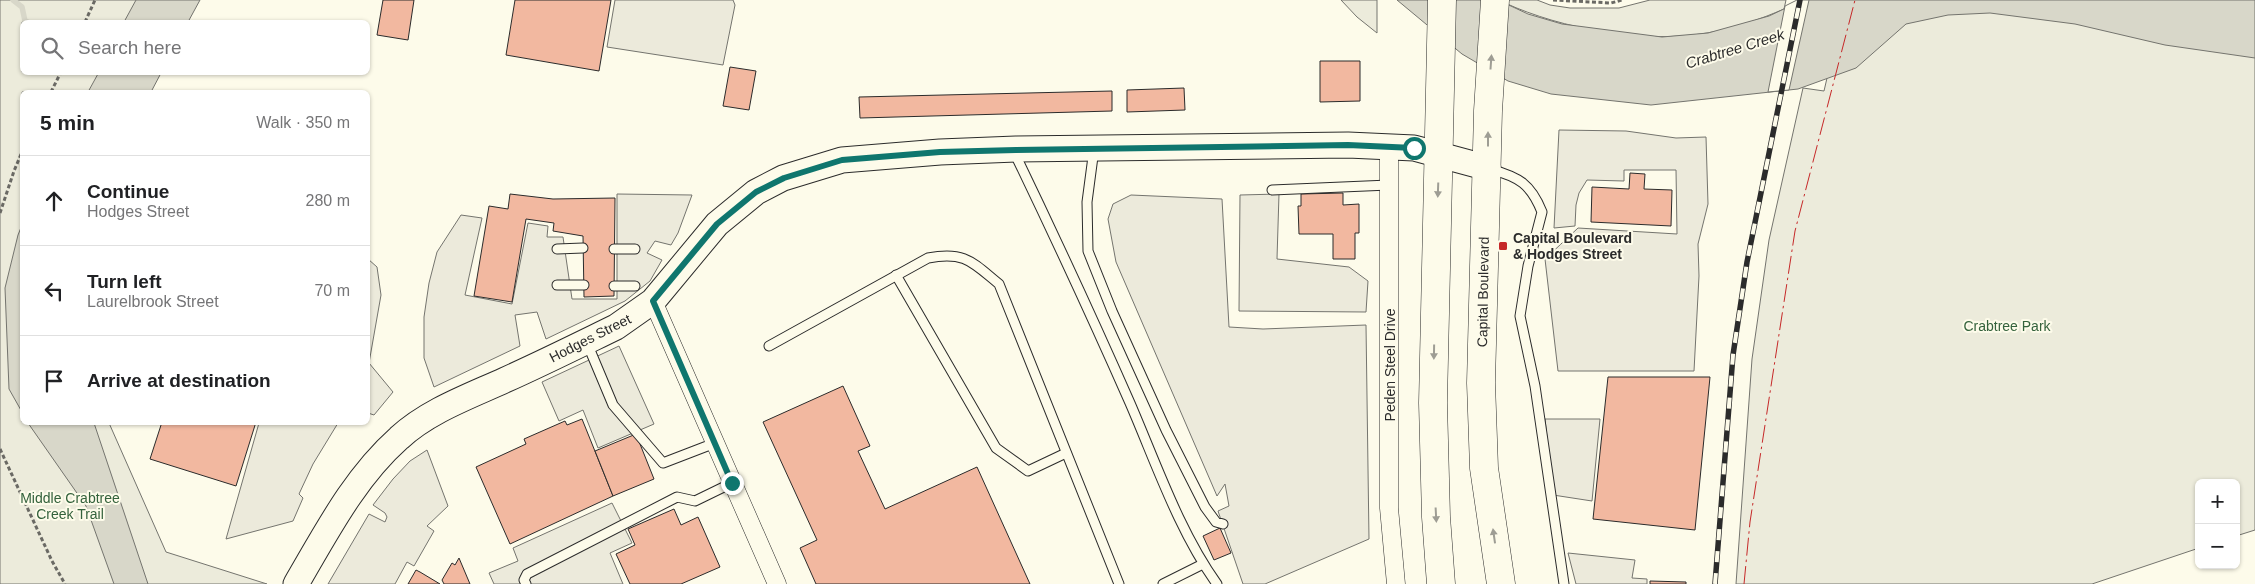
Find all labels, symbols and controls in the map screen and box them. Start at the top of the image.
search box [20,20,370,75]
water label: Crabtree Creek [1683,25,1788,72]
icon: search [38,34,66,62]
text: Search here [78,37,182,58]
one-way arrow [1488,54,1496,70]
text: 5 min [40,111,95,134]
text: Walk · 350 m [256,114,350,131]
one-way arrow [1484,131,1492,147]
route start [1403,137,1426,160]
text: Continue [87,181,169,202]
one-way arrow [1434,182,1442,198]
icon: ahead [40,187,68,215]
text: 280 m [306,192,350,209]
text: Hodges Street [87,203,189,220]
place label: Capital Boulevard & Hodges Street [1513,230,1632,262]
street label: Capital Boulevard [1474,237,1492,347]
marker: Capital Boulevard & Hodges Street [1497,240,1509,252]
text: Turn left [87,271,162,292]
icon: left [40,277,68,305]
text: 70 m [314,282,350,299]
text: Laurelbrook Street [87,293,219,310]
street label: Peden Steel Drive [1382,308,1398,421]
street label: Hodges Street [546,311,634,365]
park label: Crabtree Park [1963,318,2052,334]
one-way arrow [1430,345,1438,361]
icon: arrive [40,367,68,395]
text: Arrive at destination [87,370,271,391]
route end [721,472,744,495]
map controls [2195,479,2240,569]
button: + [2195,479,2240,524]
park label: Middle Crabtree Creek Trail [20,490,120,522]
one-way arrow [1432,507,1440,523]
button: − [2195,524,2240,569]
one-way arrow [1490,527,1498,543]

